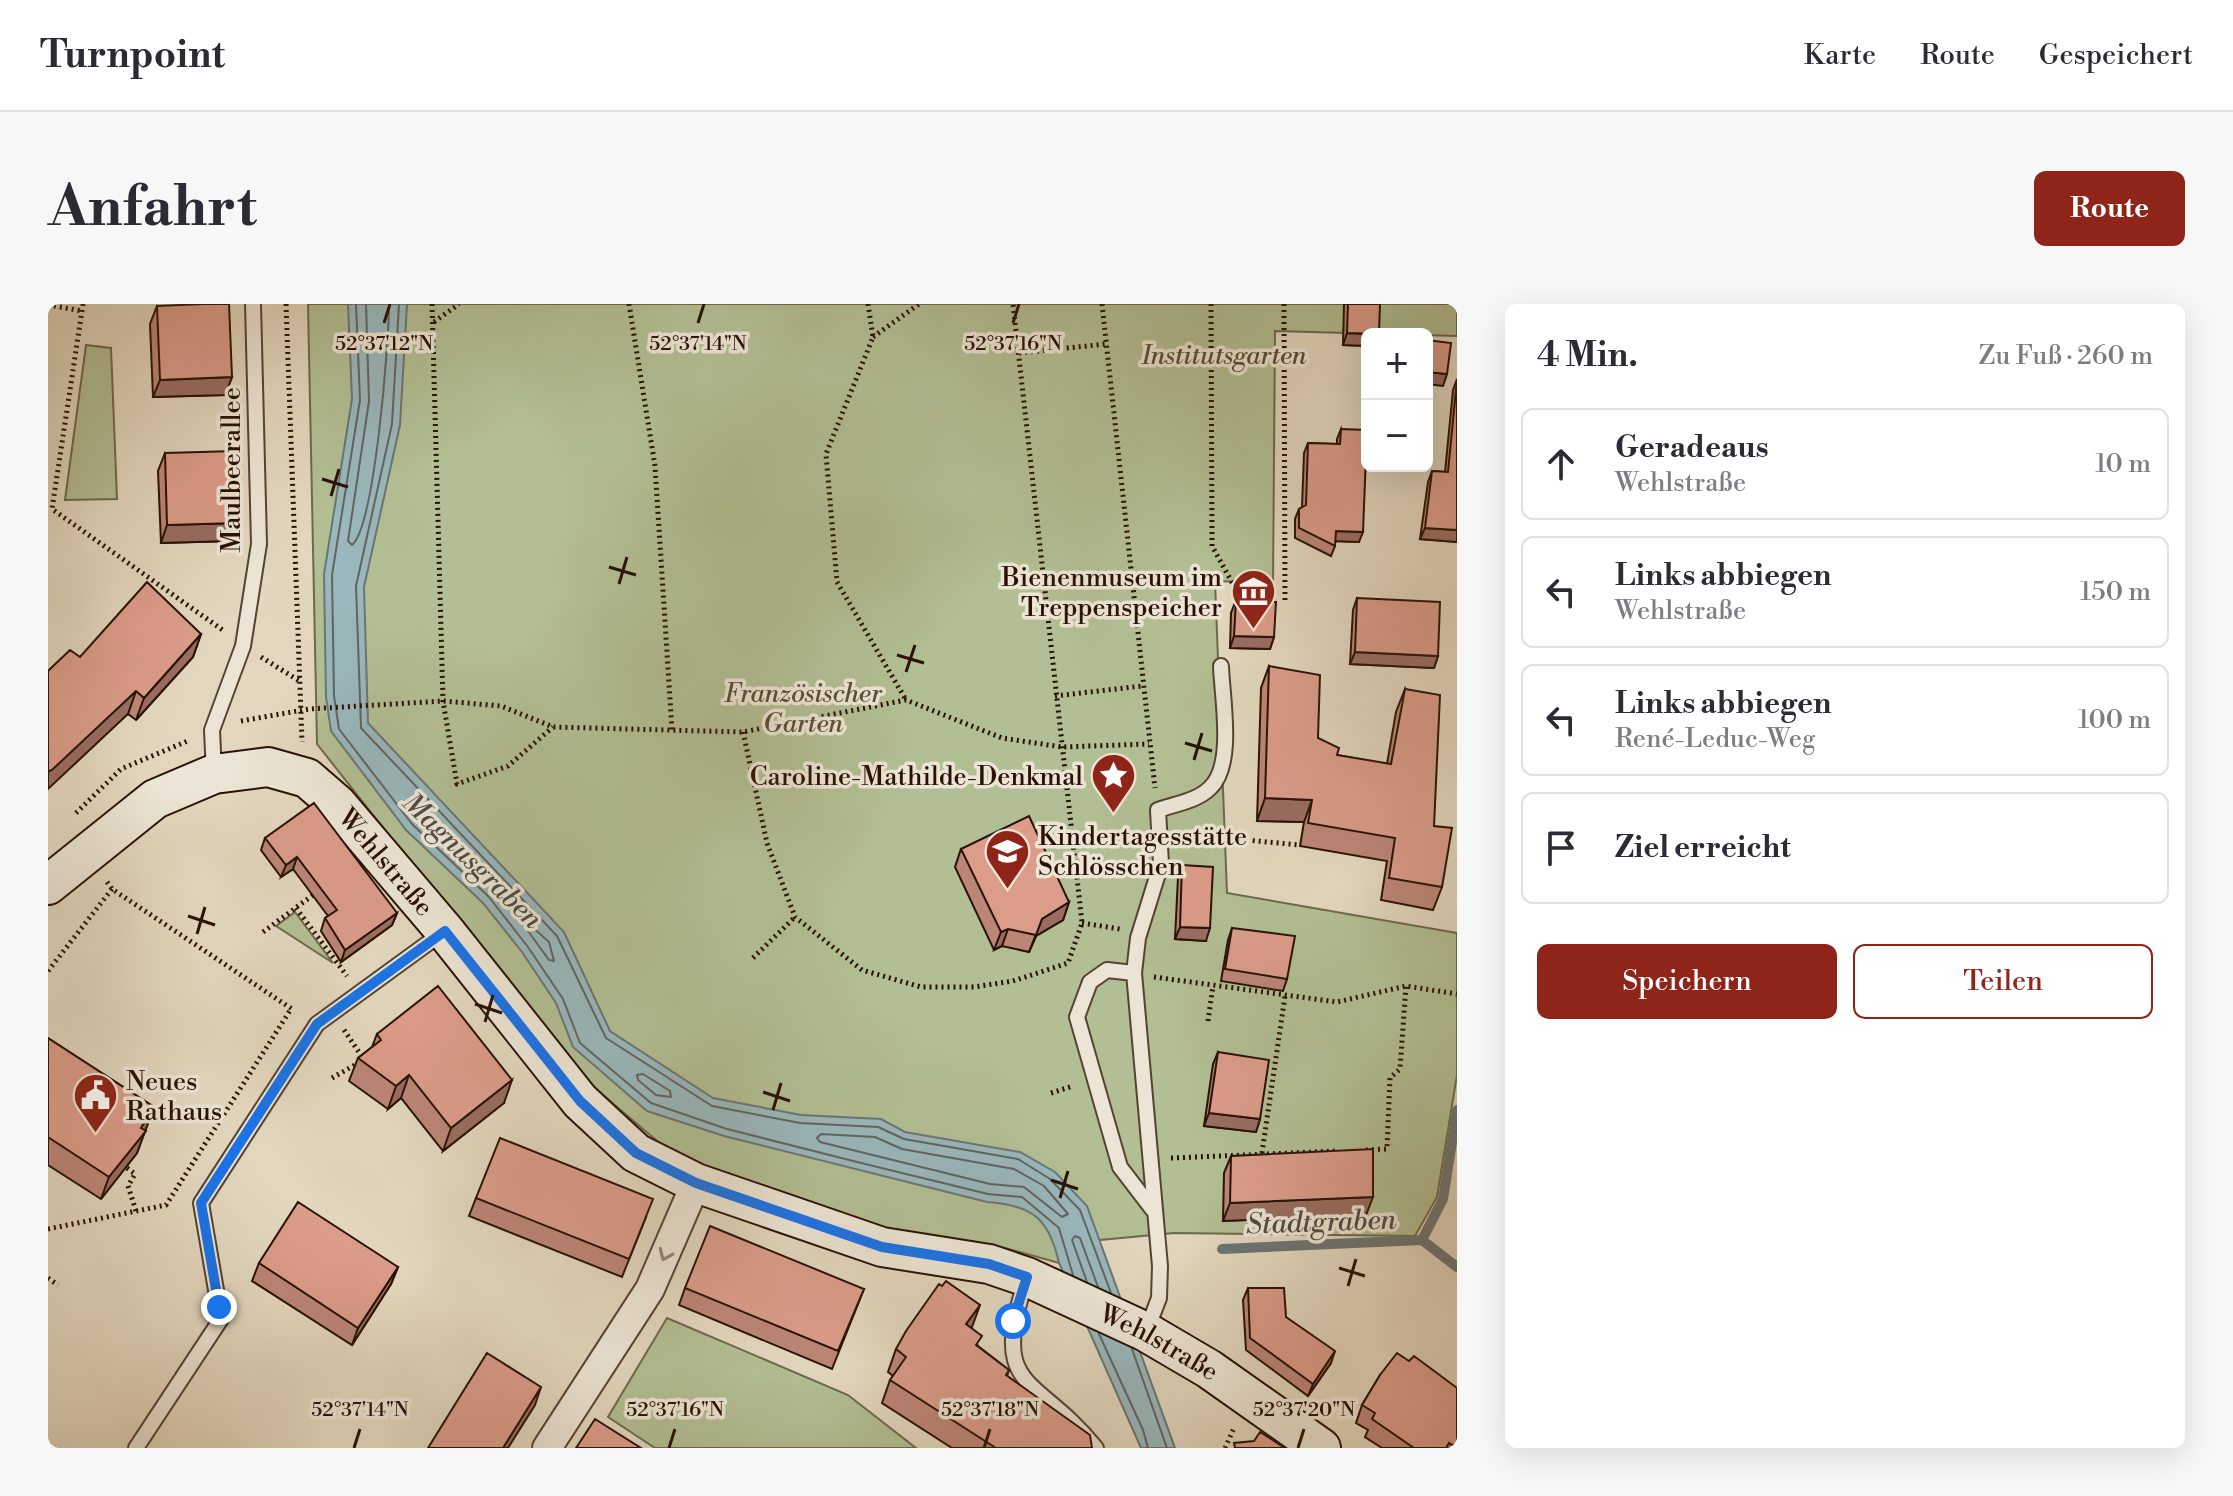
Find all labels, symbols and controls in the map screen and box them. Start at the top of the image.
text: Turnpoint [40,32,225,79]
text: Karte [1804,38,1876,73]
text: Route [1920,38,1995,73]
text: Gespeichert [2039,38,2193,73]
button: Route [2034,171,2185,246]
text: Anfahrt [48,173,257,243]
map controls [1361,328,1433,472]
button: + [1361,328,1433,400]
text: 52°37'12"N [335,332,433,357]
text: 52°37'14"N [649,332,747,357]
text: 52°37'16"N [964,332,1062,357]
text: 4 Min. [1537,335,1638,377]
park label: Institutsgarten [1140,340,1307,372]
text: Zu Fuß · 260 m [1979,340,2153,372]
street label: Maulbeerallee [216,387,248,553]
button: − [1361,400,1433,472]
text: Geradeaus [1615,429,1769,467]
icon: ahead [1539,442,1583,486]
text: 10 m [2095,448,2151,480]
text: Wehlstraße [1615,467,1746,499]
text: Links abbiegen [1615,557,1831,595]
place label: Bienenmuseum im Treppenspeicher [1000,562,1222,624]
museum icon: Bienenmuseum im Treppenspeicher [1229,568,1277,631]
icon: left [1539,570,1583,614]
text: 150 m [2080,576,2151,608]
text: Wehlstraße [1615,595,1746,627]
park label: Französischer Garten [724,678,883,740]
text: Links abbiegen [1615,685,1831,723]
icon: left [1539,698,1583,742]
text: 100 m [2078,704,2151,736]
text: René-Leduc-Weg [1615,723,1815,755]
place icon: Caroline-Mathilde-Denkmal [1090,752,1138,815]
place label: Caroline-Mathilde-Denkmal [750,761,1083,793]
water label: Magnusgraben [395,785,550,937]
street label: Wehlstraße [330,801,440,923]
place label: Kindertagesstätte Schlösschen [1038,821,1247,883]
icon: arrive [1539,826,1583,870]
school or university icon: Kindertagesstätte Schlösschen [983,827,1031,890]
text: Ziel erreicht [1615,829,1791,867]
button: Speichern [1537,944,1837,1019]
button: Teilen [1853,944,2153,1019]
place label: Neues Rathaus [126,1066,222,1128]
public building icon: Neues Rathaus [71,1072,119,1135]
water label: Stadtgraben [1245,1202,1397,1243]
one-way arrow [659,1247,675,1261]
route end [201,1289,237,1325]
street label: Wehlstraße [1093,1297,1225,1388]
route start [995,1303,1031,1339]
text: 52°37'14"N [311,1398,409,1423]
text: 52°37'16"N [626,1398,724,1423]
text: 52°37'18"N [941,1398,1039,1423]
text: 52°37'20"N [1253,1398,1355,1423]

